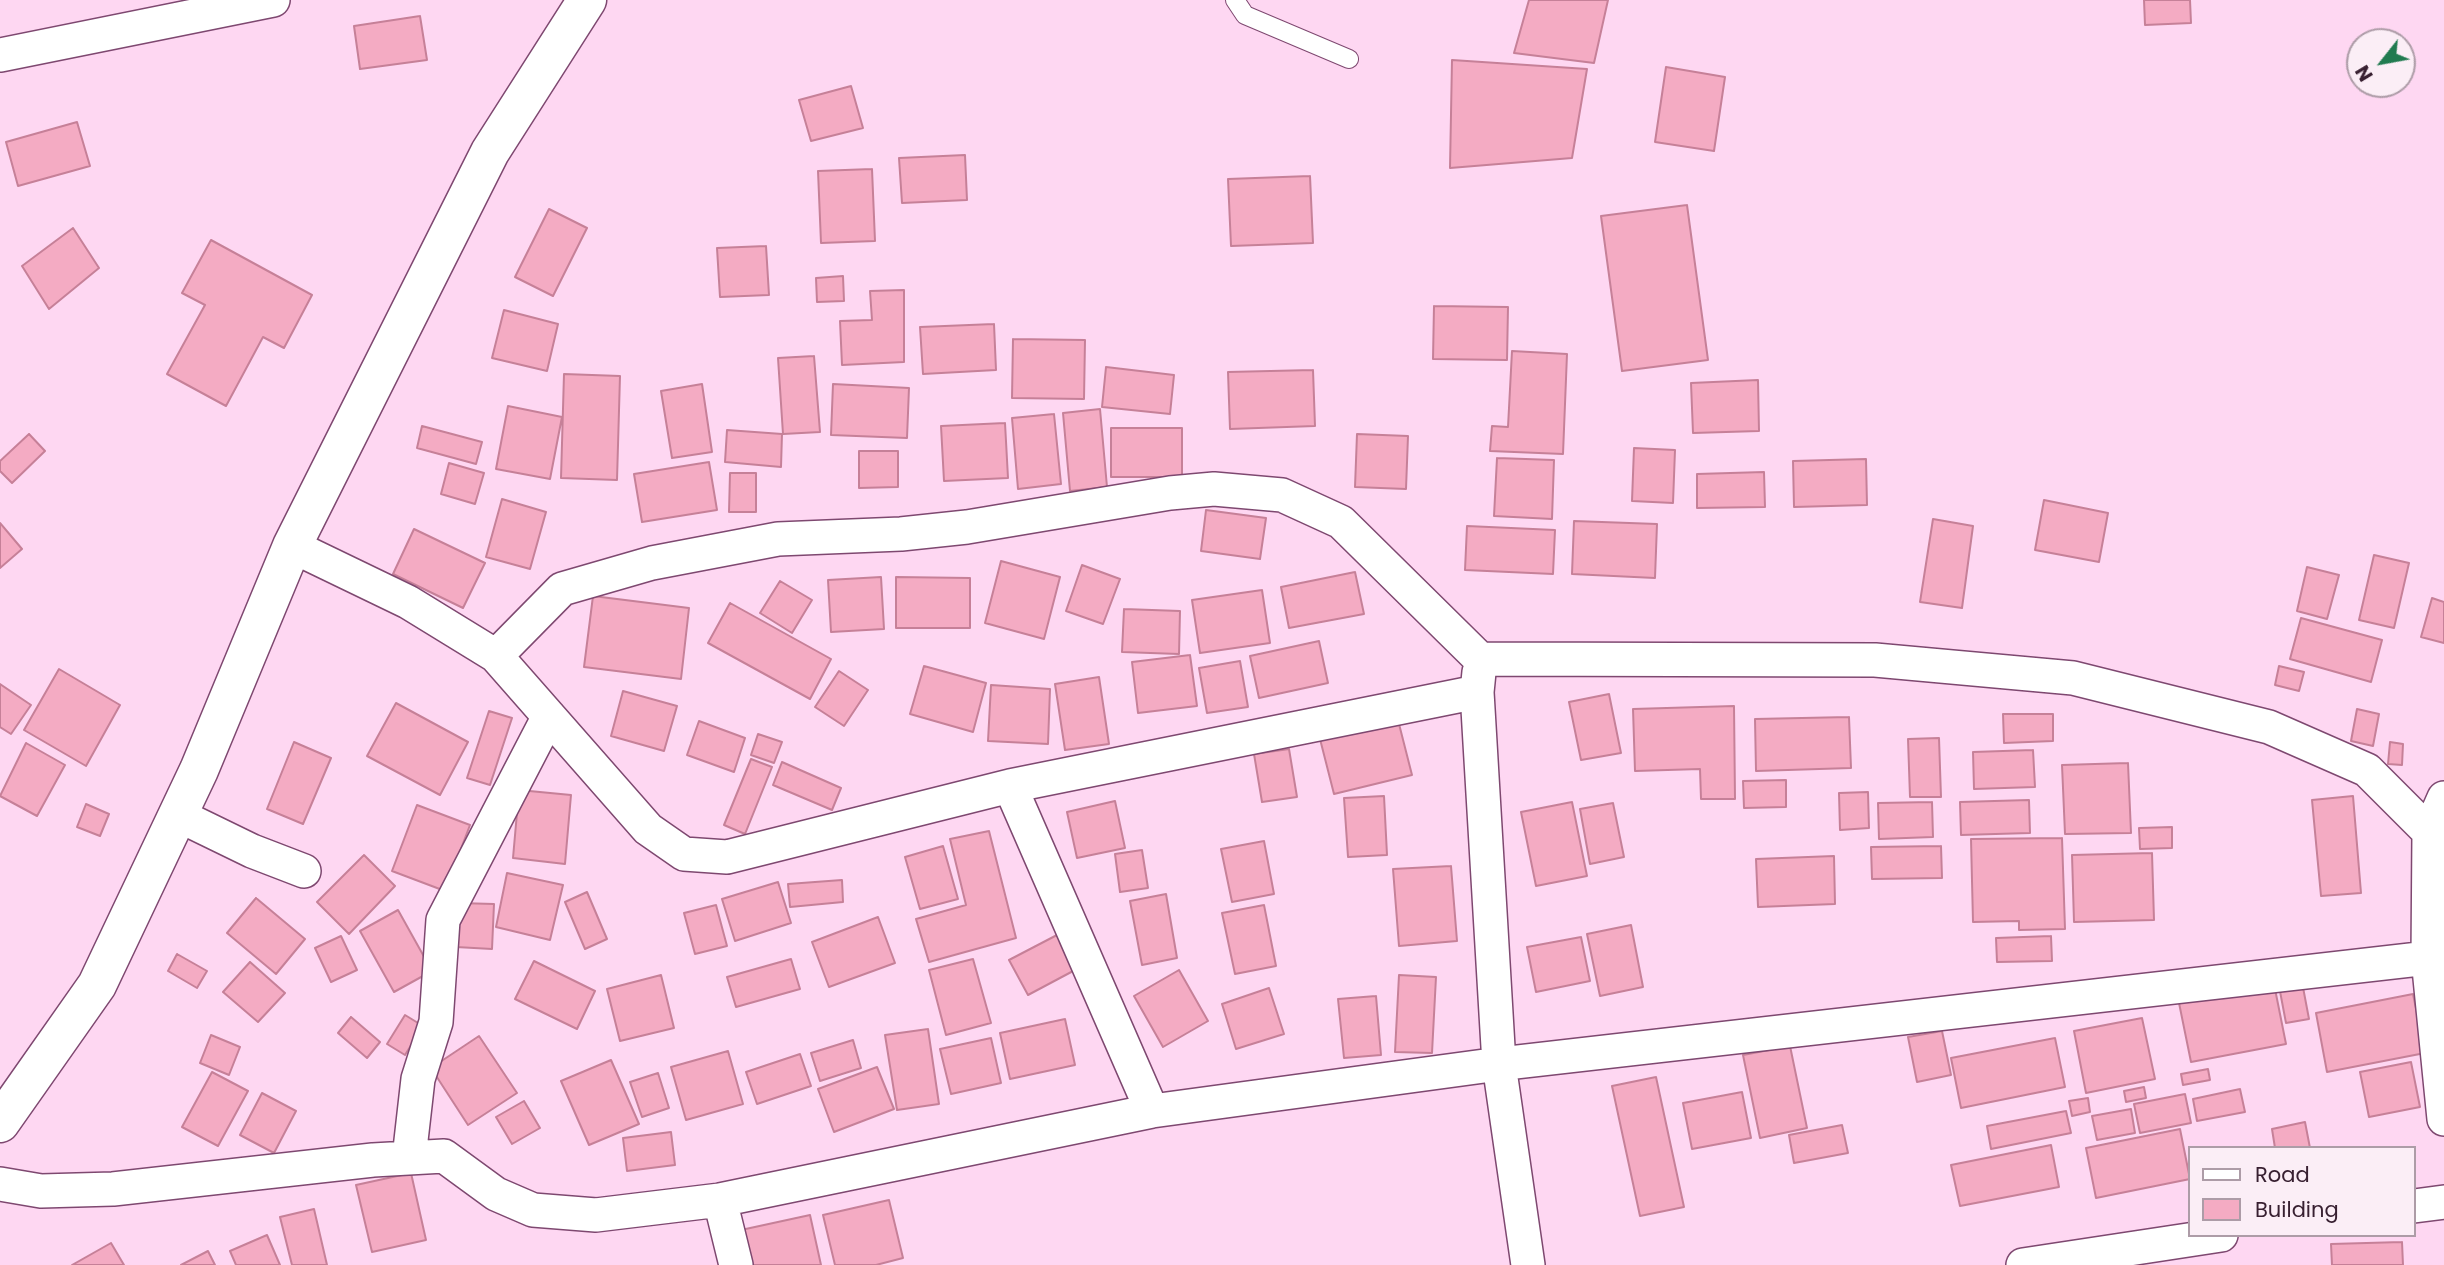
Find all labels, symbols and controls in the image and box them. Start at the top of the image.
north arrow [2346,28,2416,98]
text: N [2349,60,2380,86]
legend [2188,1146,2416,1237]
text: Road [2255,1160,2310,1189]
text: Building [2255,1195,2339,1224]

